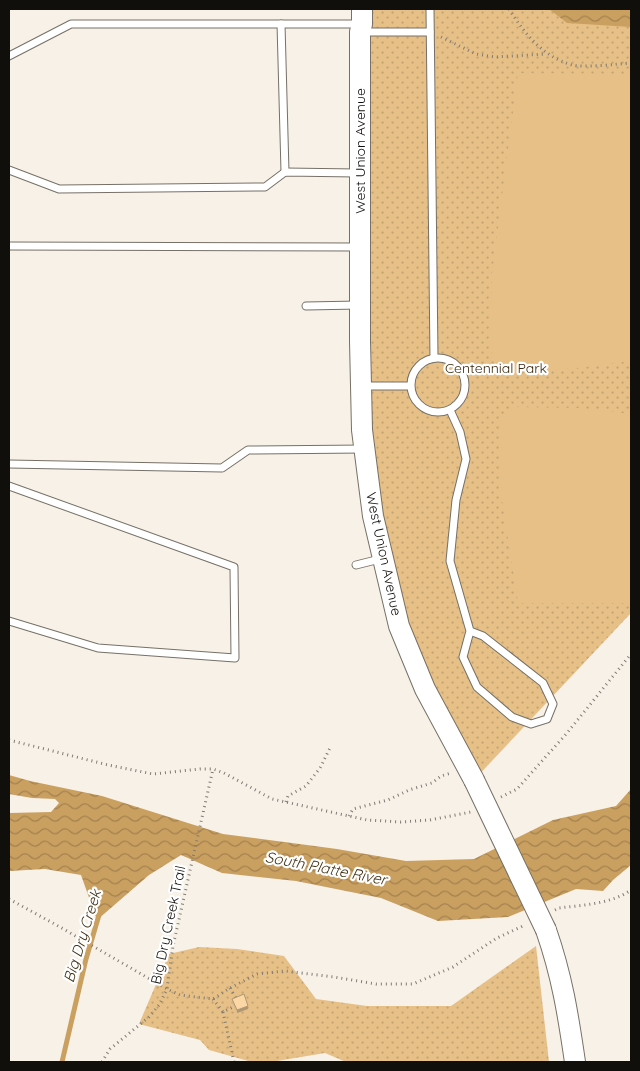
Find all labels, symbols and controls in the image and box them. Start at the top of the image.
street label: West Union Avenue [351,88,369,214]
park label: Centennial Park [445,359,547,377]
street label: West Union Avenue [362,491,406,617]
water label: South Platte River [264,847,390,890]
street label: Big Dry Creek Trail [147,864,189,986]
water label: Big Dry Creek [59,886,106,985]

